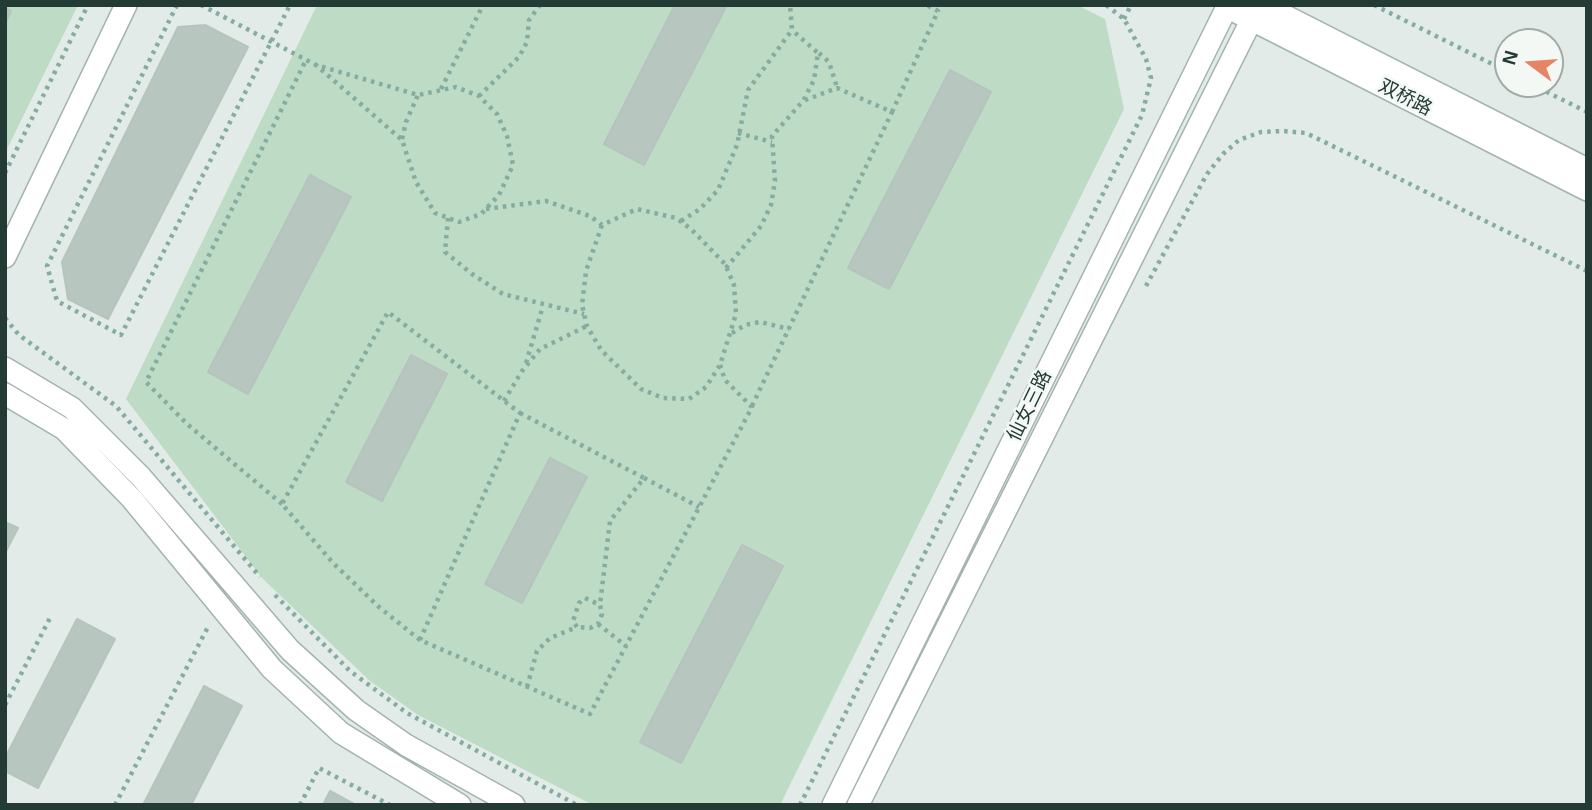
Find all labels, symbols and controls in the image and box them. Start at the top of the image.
north arrow [1494,28,1564,98]
text: N [1498,48,1522,67]
street label: 双桥路 [1374,75,1436,121]
street label: 仙女三路 [1003,367,1057,445]

